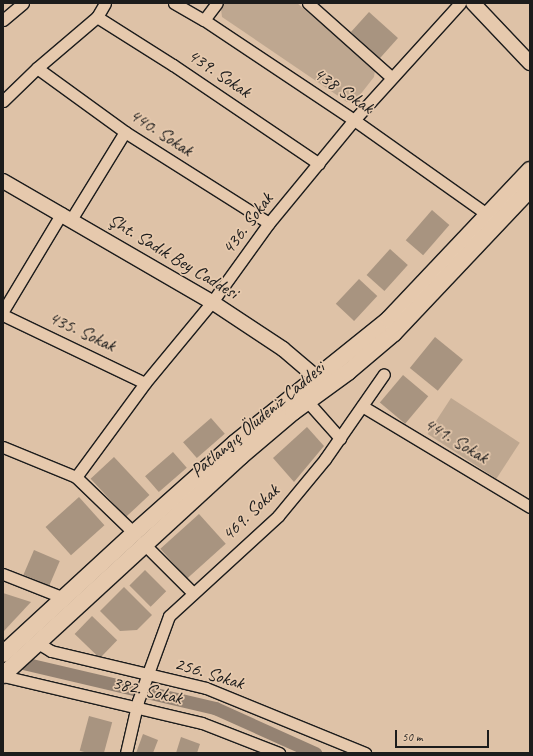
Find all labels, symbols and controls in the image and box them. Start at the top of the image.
street label: 439. Sokak [183,45,255,103]
street label: 438 Sokak [309,63,377,119]
street label: 440. Sokak [125,104,197,162]
street label: 436. Sokak [217,189,279,259]
street label: Şht. Sadık Bey Caddesi [104,209,242,305]
street label: 435. Sokak [45,307,119,357]
street label: Patlangıç Öludeniz Caddesi [186,357,330,483]
street label: 441. Sokak [420,413,492,469]
street label: 469. Sokak [217,480,285,546]
street label: 256. Sokak [172,653,246,695]
street label: 382. Sokak [110,672,184,710]
scale bar [397,722,491,748]
text: 50 m [402,729,422,745]

